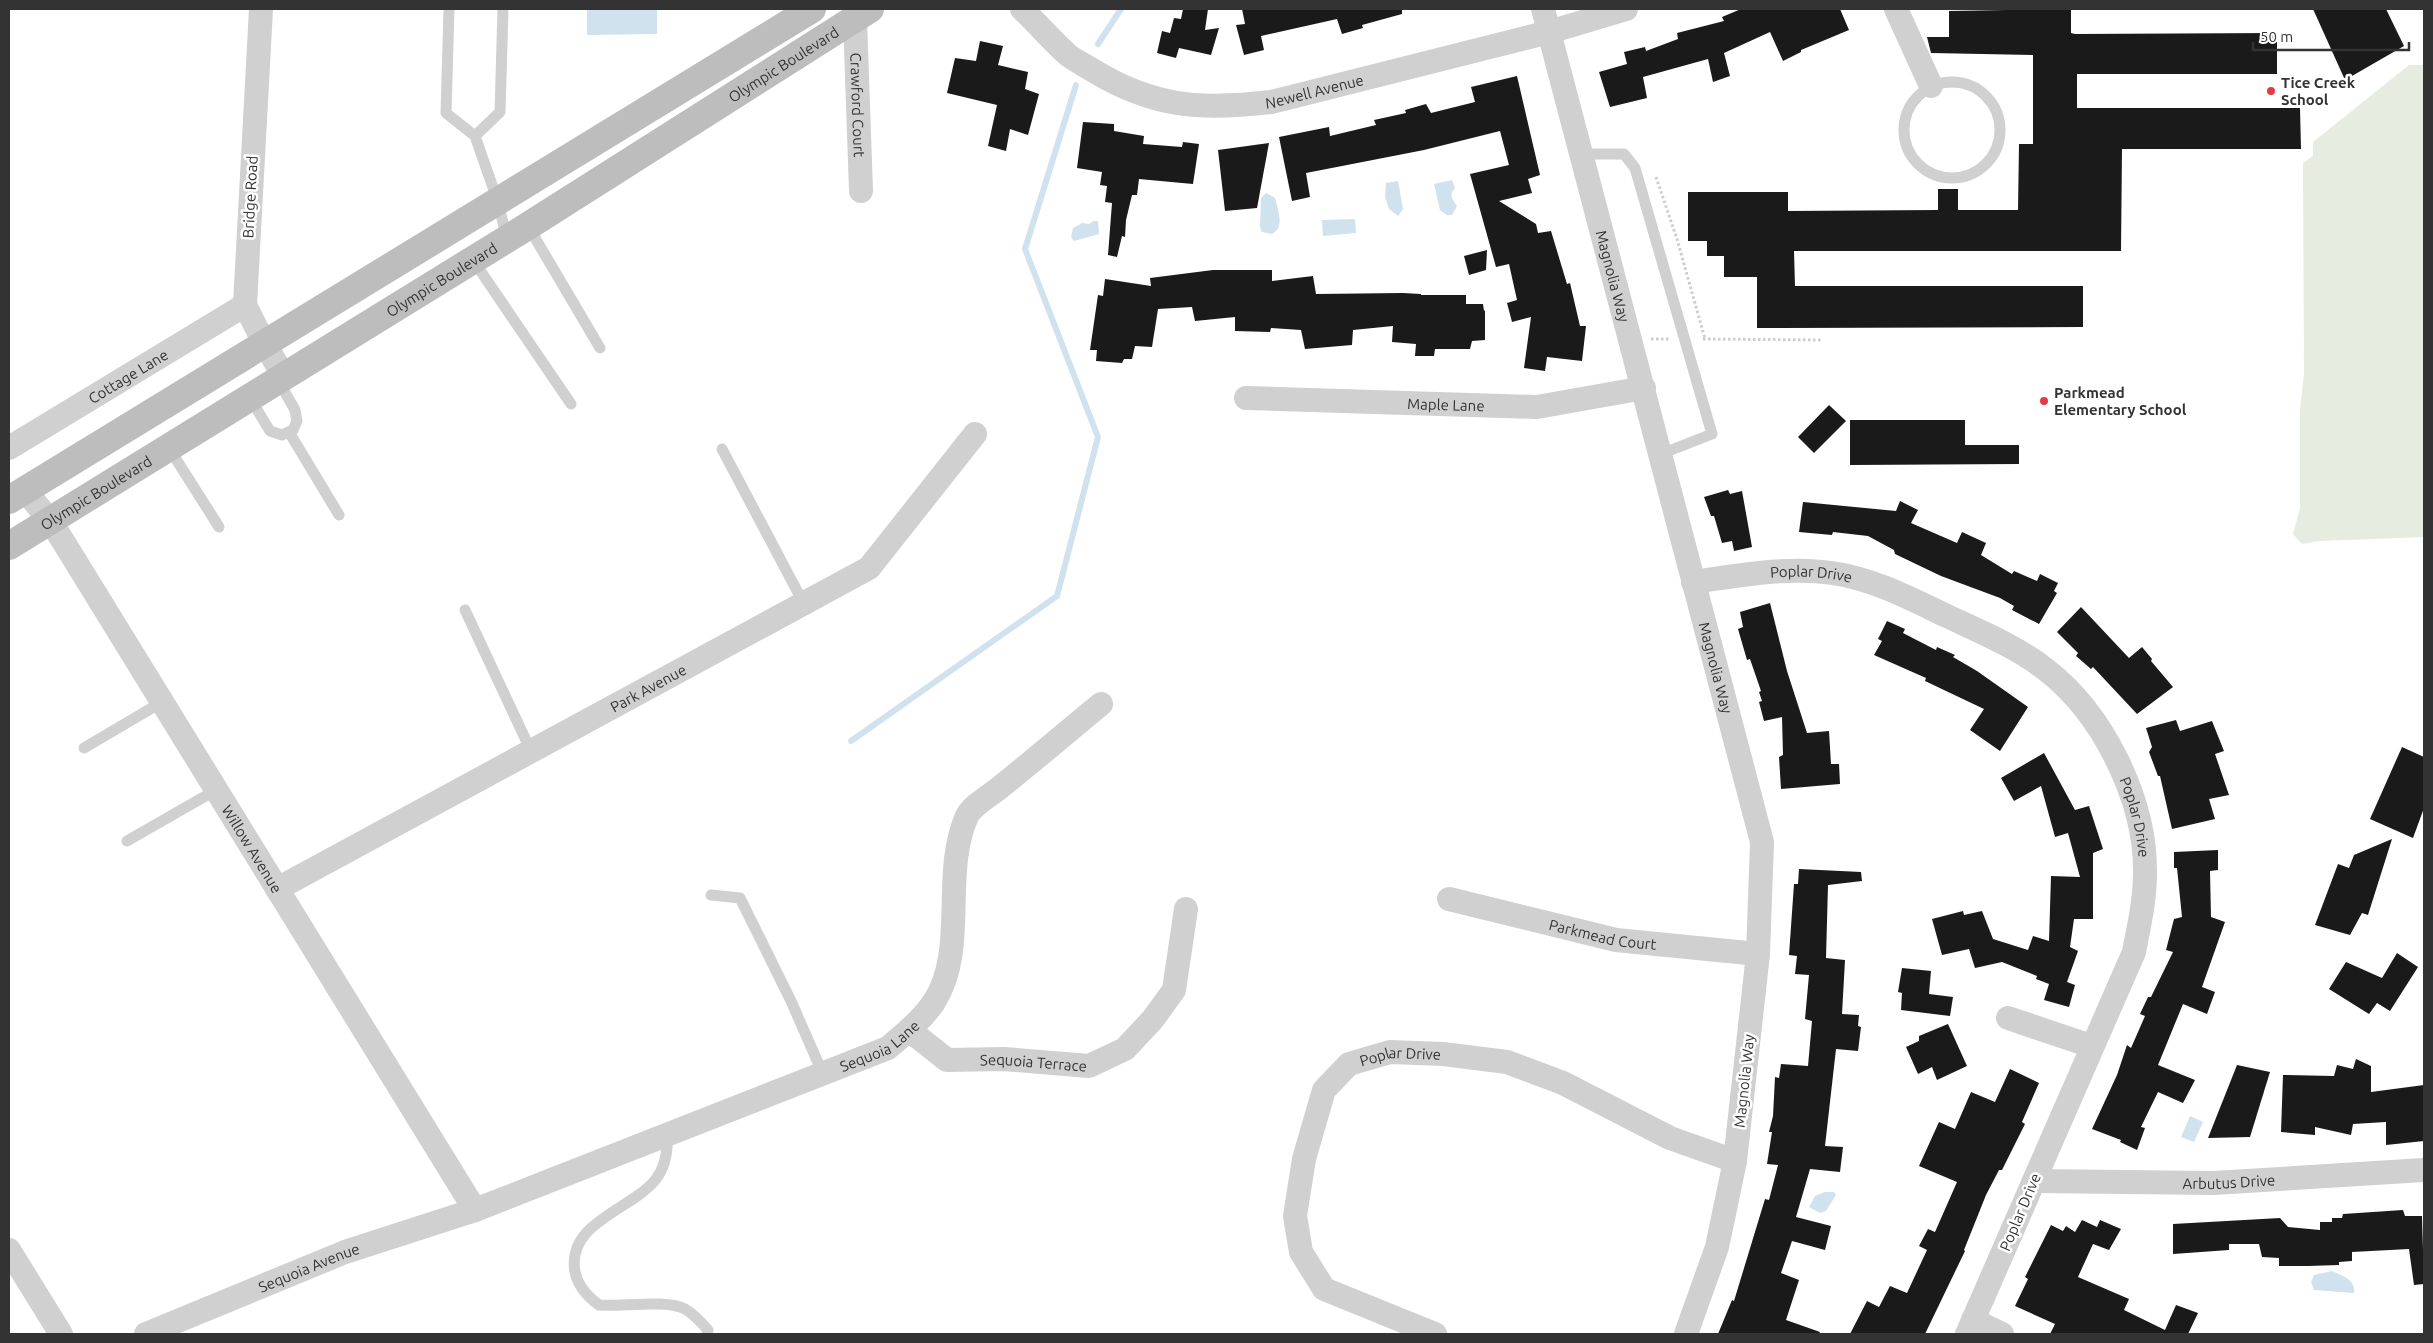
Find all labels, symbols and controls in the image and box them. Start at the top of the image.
scale bar [2253,20,2409,52]
street label: Olympic Boulevard [725,23,841,105]
text: 50 m [2260,28,2293,45]
street label: Crawford Court [848,52,868,158]
street label: Newell Avenue [1264,71,1365,111]
place label: Tice Creek School [2281,74,2356,108]
marker: Tice Creek School [2265,85,2277,97]
street label: Bridge Road [239,155,261,239]
street label: Magnolia Way [1593,228,1633,324]
street label: Olympic Boulevard [383,239,500,320]
street label: Cottage Lane [85,345,171,407]
place label: Parkmead Elementary School [2054,384,2187,418]
street label: Maple Lane [1407,394,1485,414]
marker: Parkmead Elementary School [2038,395,2050,407]
street label: Olympic Boulevard [37,452,154,533]
street label: Poplar Drive [1769,562,1854,585]
street label: Magnolia Way [1696,620,1736,715]
street label: Park Avenue [607,660,689,715]
street label: Poplar Drive [2117,774,2153,858]
street label: Willow Avenue [219,802,286,896]
street label: Parkmead Court [1547,915,1657,952]
street label: Sequoia Lane [837,1016,922,1075]
street label: Magnolia Way [1731,1033,1757,1129]
street label: Poplar Drive [1357,1043,1441,1069]
street label: Sequoia Terrace [980,1050,1088,1074]
street label: Poplar Drive [1996,1171,2044,1253]
street label: Arbutus Drive [2183,1171,2276,1192]
street label: Sequoia Avenue [256,1239,362,1295]

